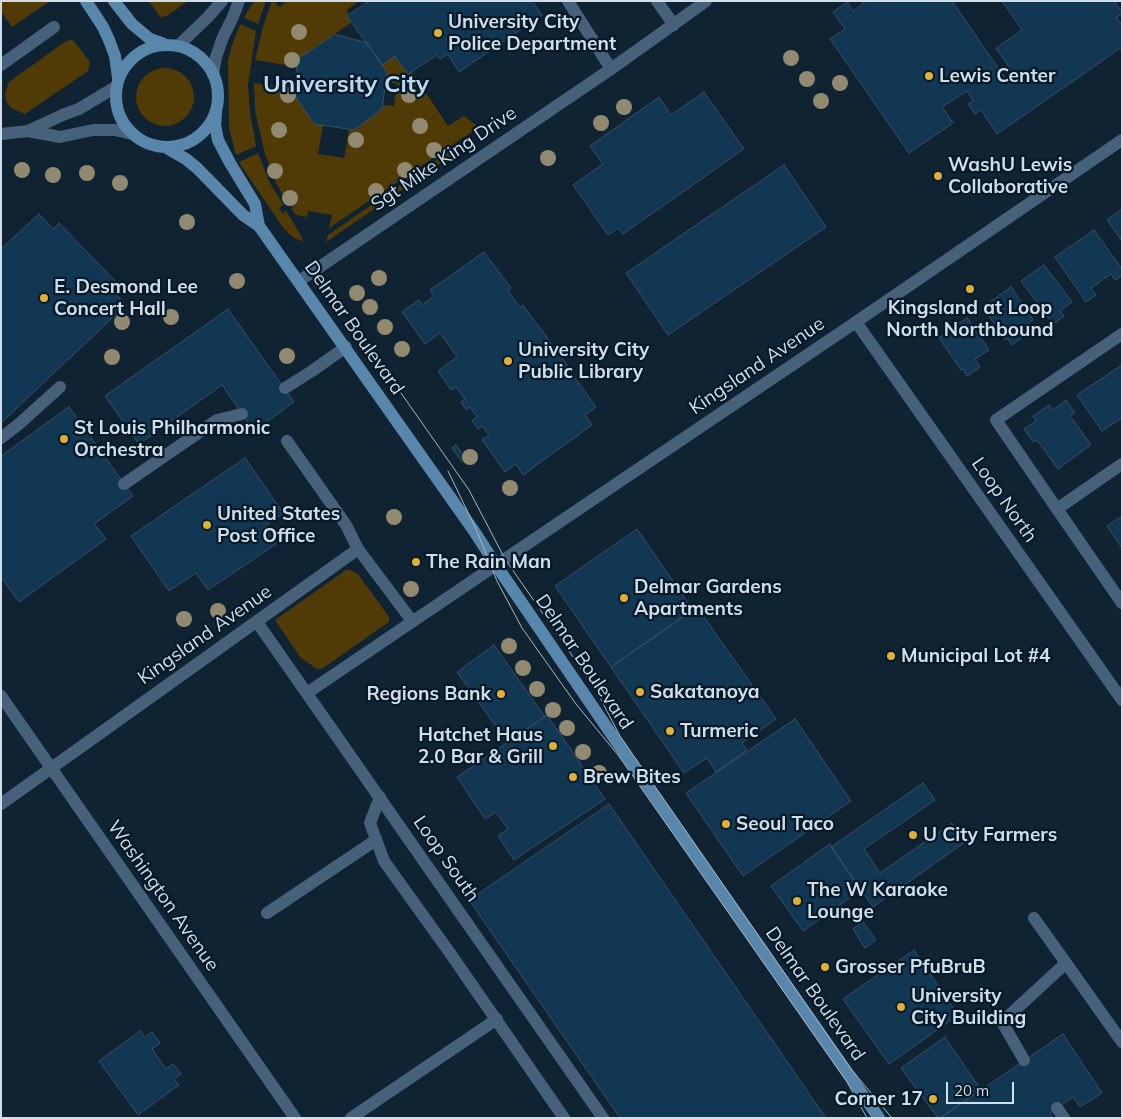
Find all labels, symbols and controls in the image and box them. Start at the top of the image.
place label: University City Police Department [448,11,616,55]
marker: University City Police Department [432,27,444,39]
place label: Lewis Center [939,65,1055,87]
marker: Lewis Center [923,70,935,82]
district label: University City [263,71,429,99]
street label: Sgt Mike King Drive [367,102,521,216]
place label: WashU Lewis Collaborative [948,154,1072,198]
marker: WashU Lewis Collaborative [932,170,944,182]
street label: Delmar Boulevard [299,257,409,399]
place label: E. Desmond Lee Concert Hall [54,276,198,320]
marker: Kingsland at Loop North Northbound [964,283,976,295]
marker: E. Desmond Lee Concert Hall [38,292,50,304]
place label: Kingsland at Loop North Northbound [886,297,1054,341]
street label: Kingsland Avenue [685,312,829,420]
place label: University City Public Library [518,339,649,383]
marker: University City Public Library [502,355,514,367]
place label: St Louis Philharmonic Orchestra [74,417,270,461]
marker: St Louis Philharmonic Orchestra [58,433,70,445]
street label: Loop North [966,453,1042,547]
place label: United States Post Office [217,503,340,547]
marker: United States Post Office [201,519,213,531]
place label: The Rain Man [426,551,551,573]
marker: The Rain Man [410,556,422,568]
place label: Delmar Gardens Apartments [634,576,782,620]
street label: Kingsland Avenue [134,580,276,690]
street label: Delmar Boulevard [530,590,638,734]
marker: Delmar Gardens Apartments [618,592,630,604]
place label: Municipal Lot #4 [901,645,1050,667]
marker: Municipal Lot #4 [885,650,897,662]
place label: Sakatanoya [650,681,760,703]
place label: Regions Bank [366,683,491,705]
marker: Sakatanoya [634,686,646,698]
marker: Regions Bank [495,688,507,700]
place label: Turmeric [680,720,759,742]
place label: Hatchet Haus 2.0 Bar & Grill [418,724,543,768]
marker: Turmeric [664,725,676,737]
marker: Hatchet Haus 2.0 Bar & Grill [547,740,559,752]
place label: Brew Bites [583,766,681,788]
marker: Brew Bites [567,771,579,783]
street label: Loop South [408,812,484,906]
place label: Seoul Taco [736,813,834,835]
street label: Washington Avenue [102,816,224,976]
marker: Seoul Taco [720,818,732,830]
place label: U City Farmers [923,824,1057,846]
marker: U City Farmers [907,829,919,841]
place label: The W Karaoke Lounge [807,879,948,923]
marker: The W Karaoke Lounge [791,895,803,907]
street label: Delmar Boulevard [760,923,870,1065]
place label: Grosser PfuBruB [835,956,986,978]
marker: Grosser PfuBruB [819,961,831,973]
place label: University City Building [911,985,1026,1029]
marker: University City Building [895,1001,907,1013]
scale bar [948,1072,1016,1104]
text: 20 m [954,1081,989,1100]
place label: Corner 17 [835,1088,923,1110]
marker: Corner 17 [927,1093,939,1105]

